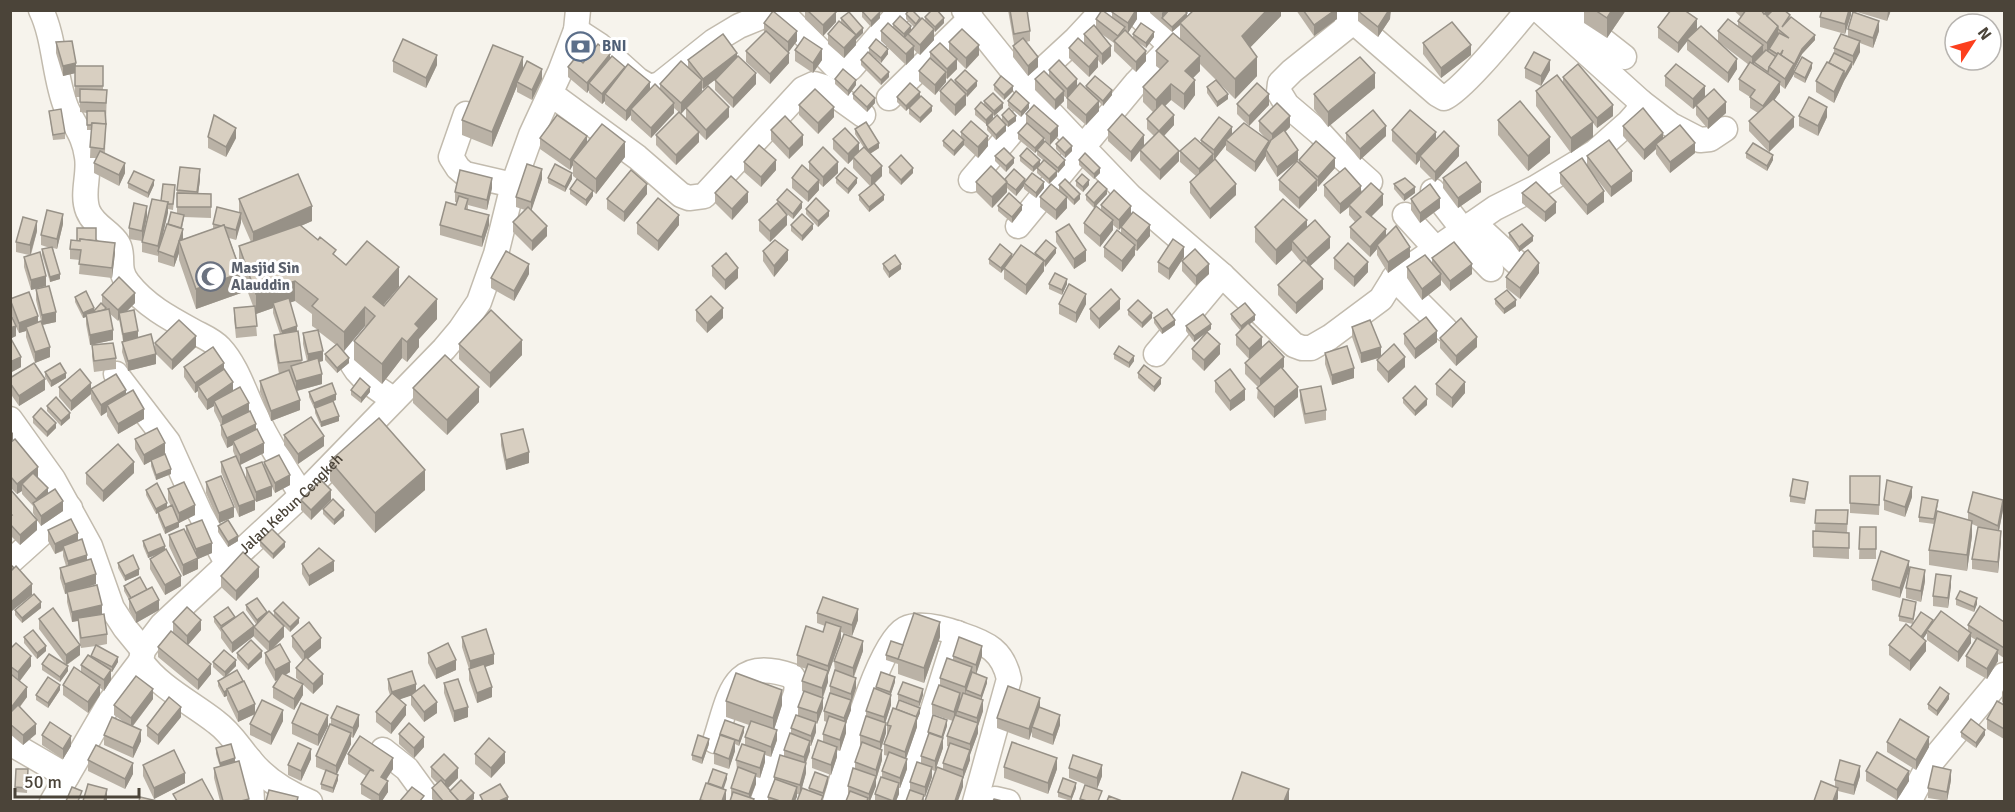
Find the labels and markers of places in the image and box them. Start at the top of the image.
bank icon: BNI [565,30,597,62]
place label: BNI [602,37,626,55]
place label: Masjid Sin Alauddin [231,259,299,294]
mosque icon: Masjid Sin Alauddin [194,261,226,293]

